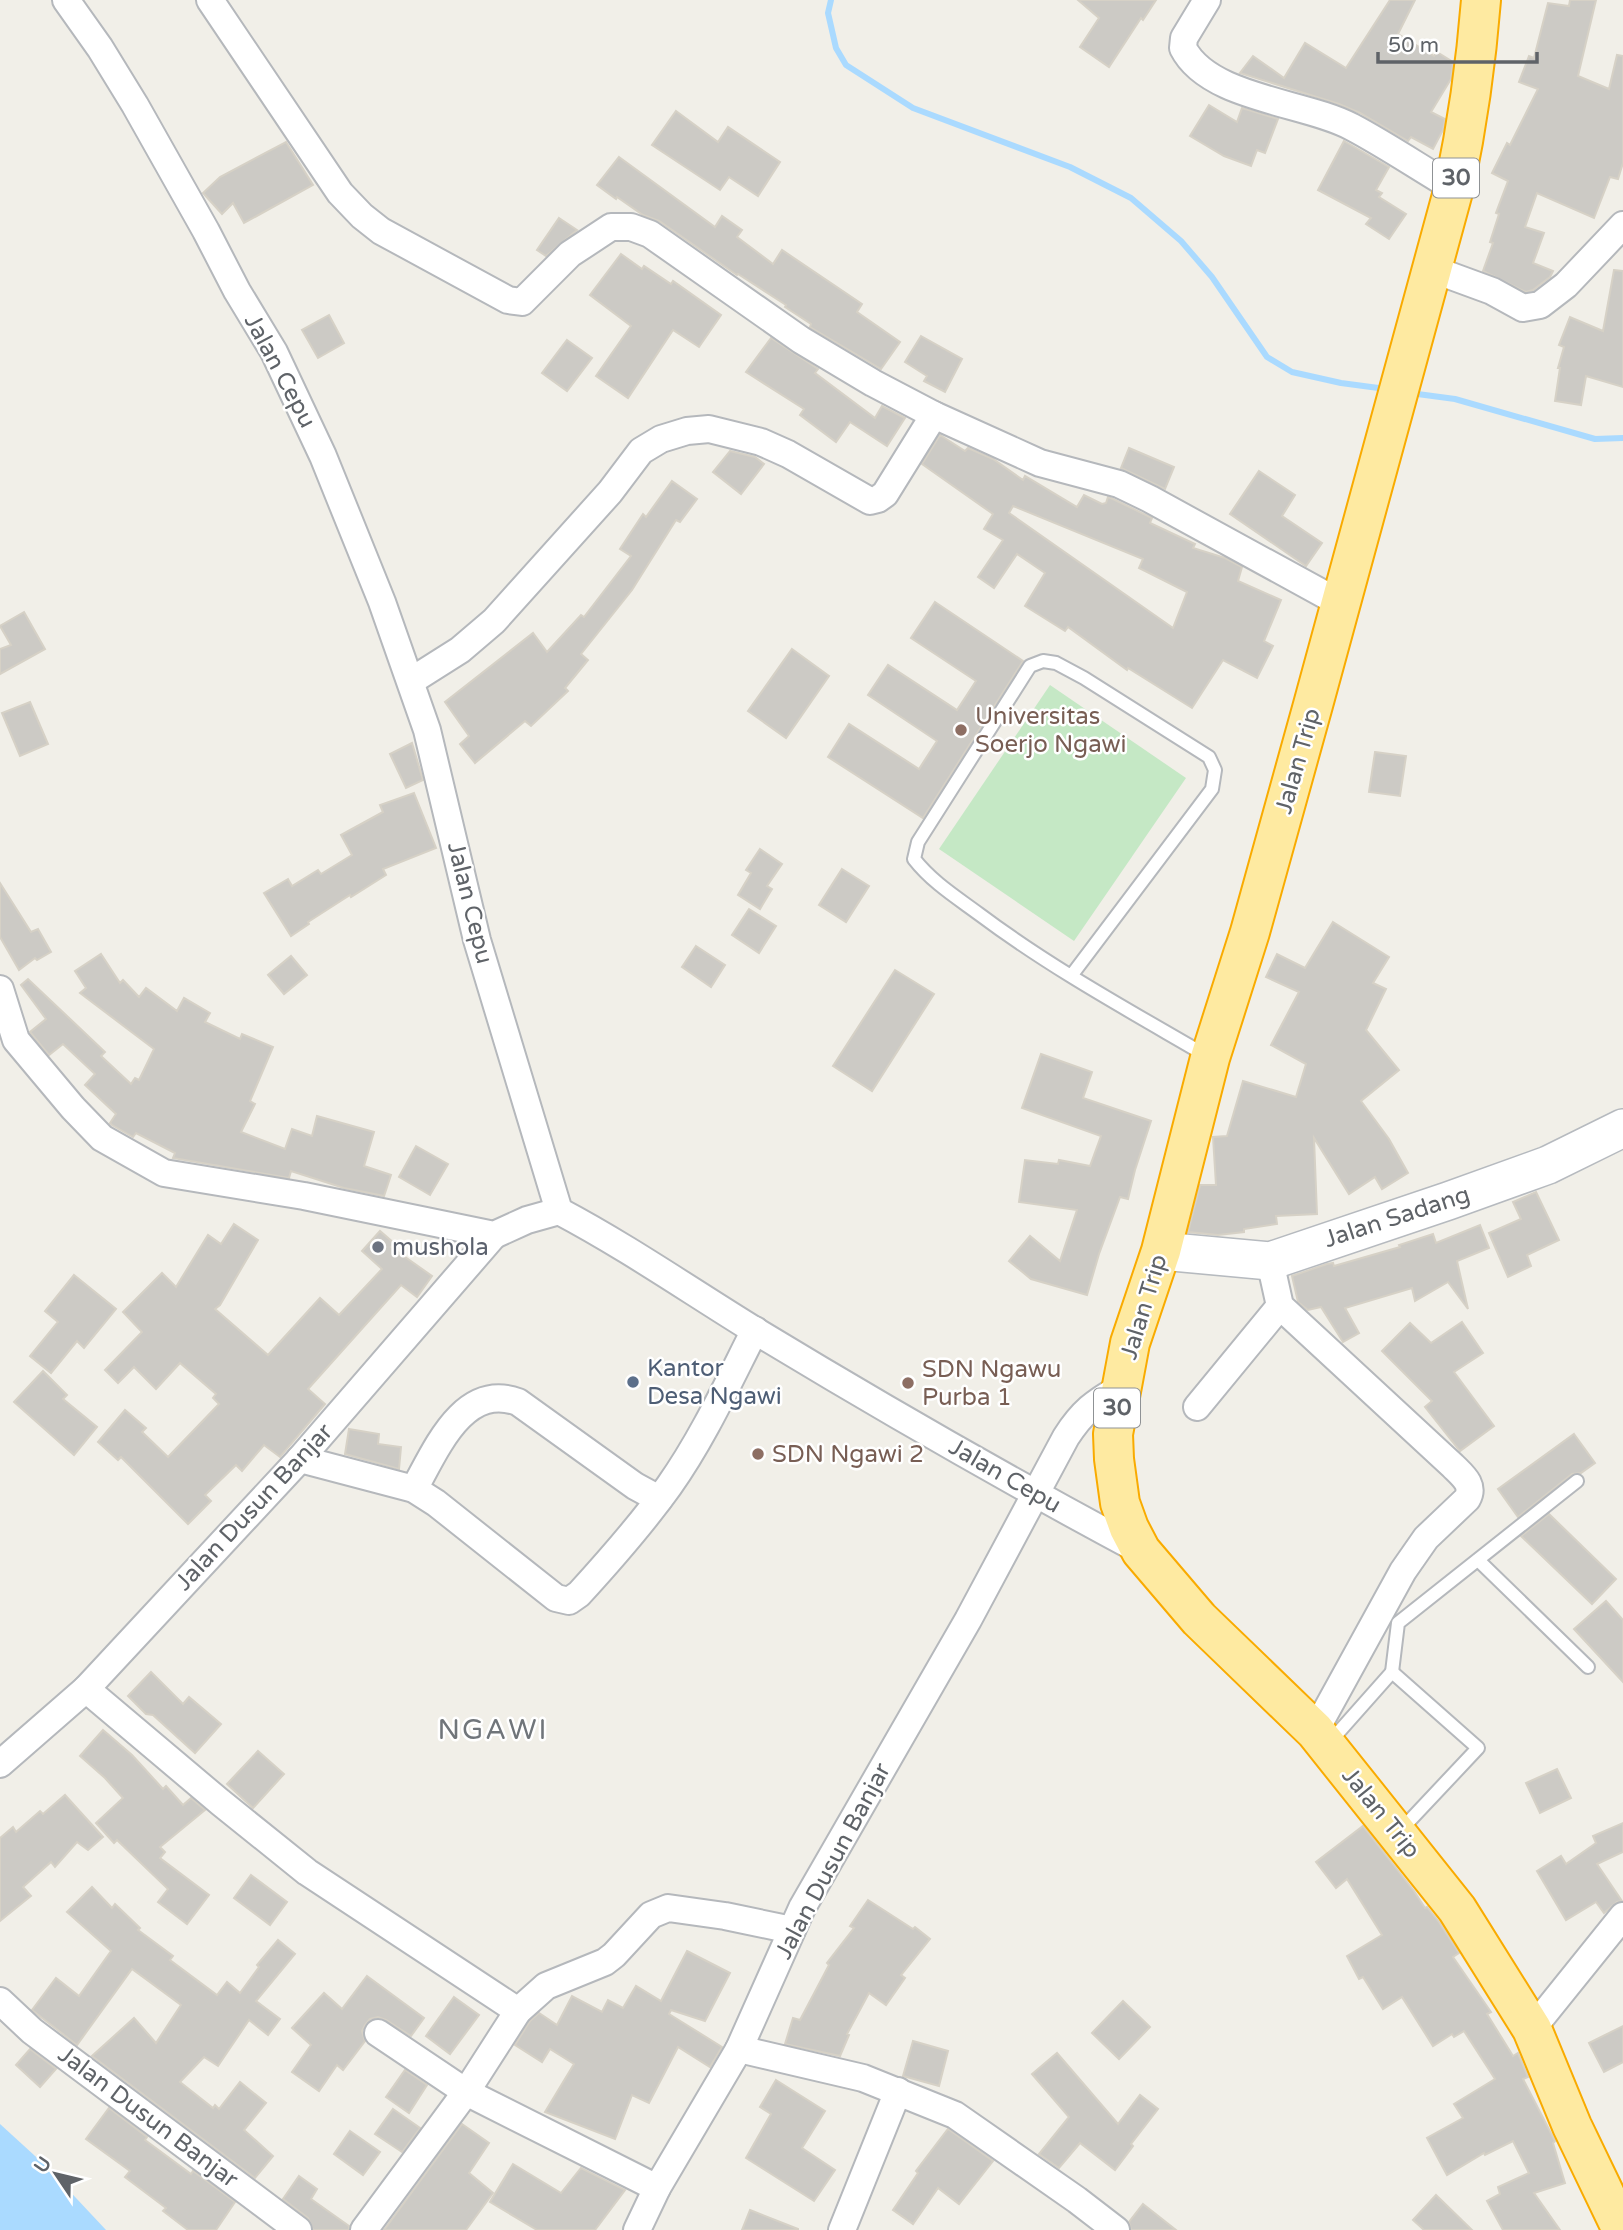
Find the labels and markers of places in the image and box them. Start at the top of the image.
place label: Universitas Soerjo Ngawi [975,702,1126,759]
marker: Universitas Soerjo Ngawi [953,722,969,738]
place label: mushola [392,1233,489,1262]
marker: mushola [370,1239,386,1255]
place label: Kantor Desa Ngawi [647,1354,782,1411]
place label: SDN Ngawu Purba 1 [922,1355,1061,1412]
marker: Kantor Desa Ngawi [625,1374,641,1390]
marker: SDN Ngawu Purba 1 [900,1375,916,1391]
place label: SDN Ngawi 2 [772,1440,924,1469]
marker: SDN Ngawi 2 [750,1446,766,1462]

